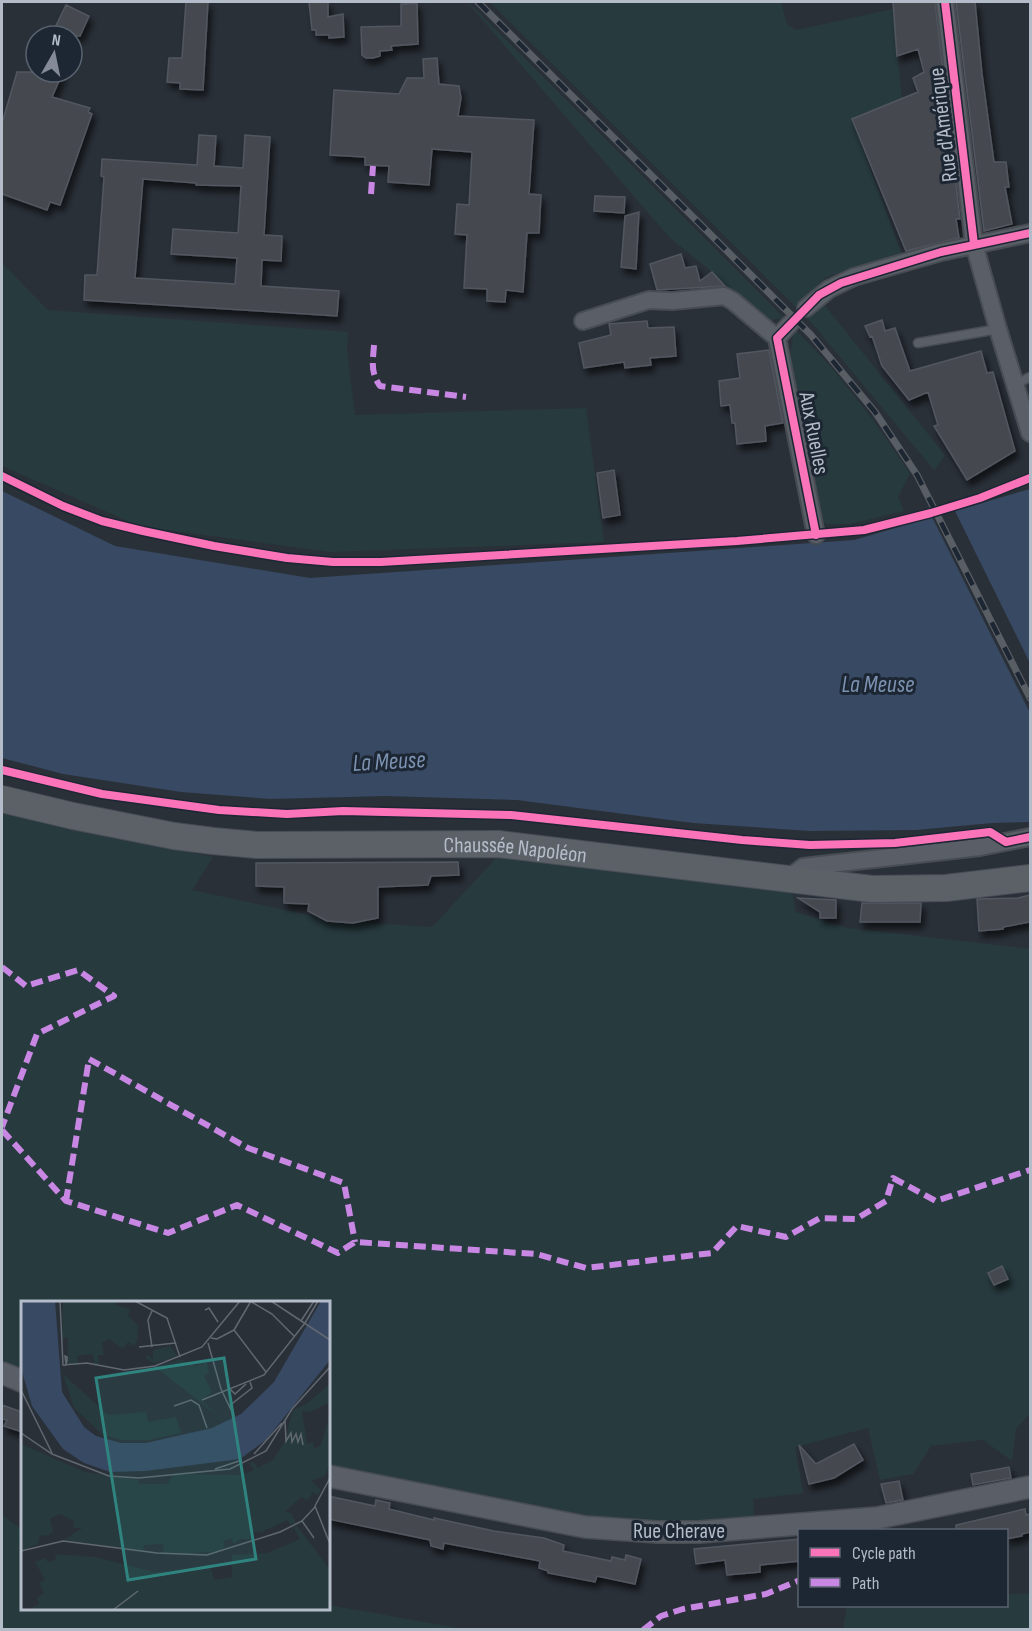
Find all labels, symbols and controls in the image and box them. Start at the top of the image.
north arrow [24,24,84,84]
text: N [50,31,62,51]
street label: Rue d'Amérique [923,66,964,183]
street label: Aux Ruelles [792,389,835,477]
water label: La Meuse [842,670,914,699]
water label: La Meuse [352,745,426,778]
street label: Chaussée Napoléon [443,832,588,870]
inset map [21,1301,330,1610]
street label: Rue Cherave [633,1518,725,1545]
legend [798,1529,1008,1607]
text: Cycle path [852,1543,916,1564]
text: Path [852,1573,880,1594]

